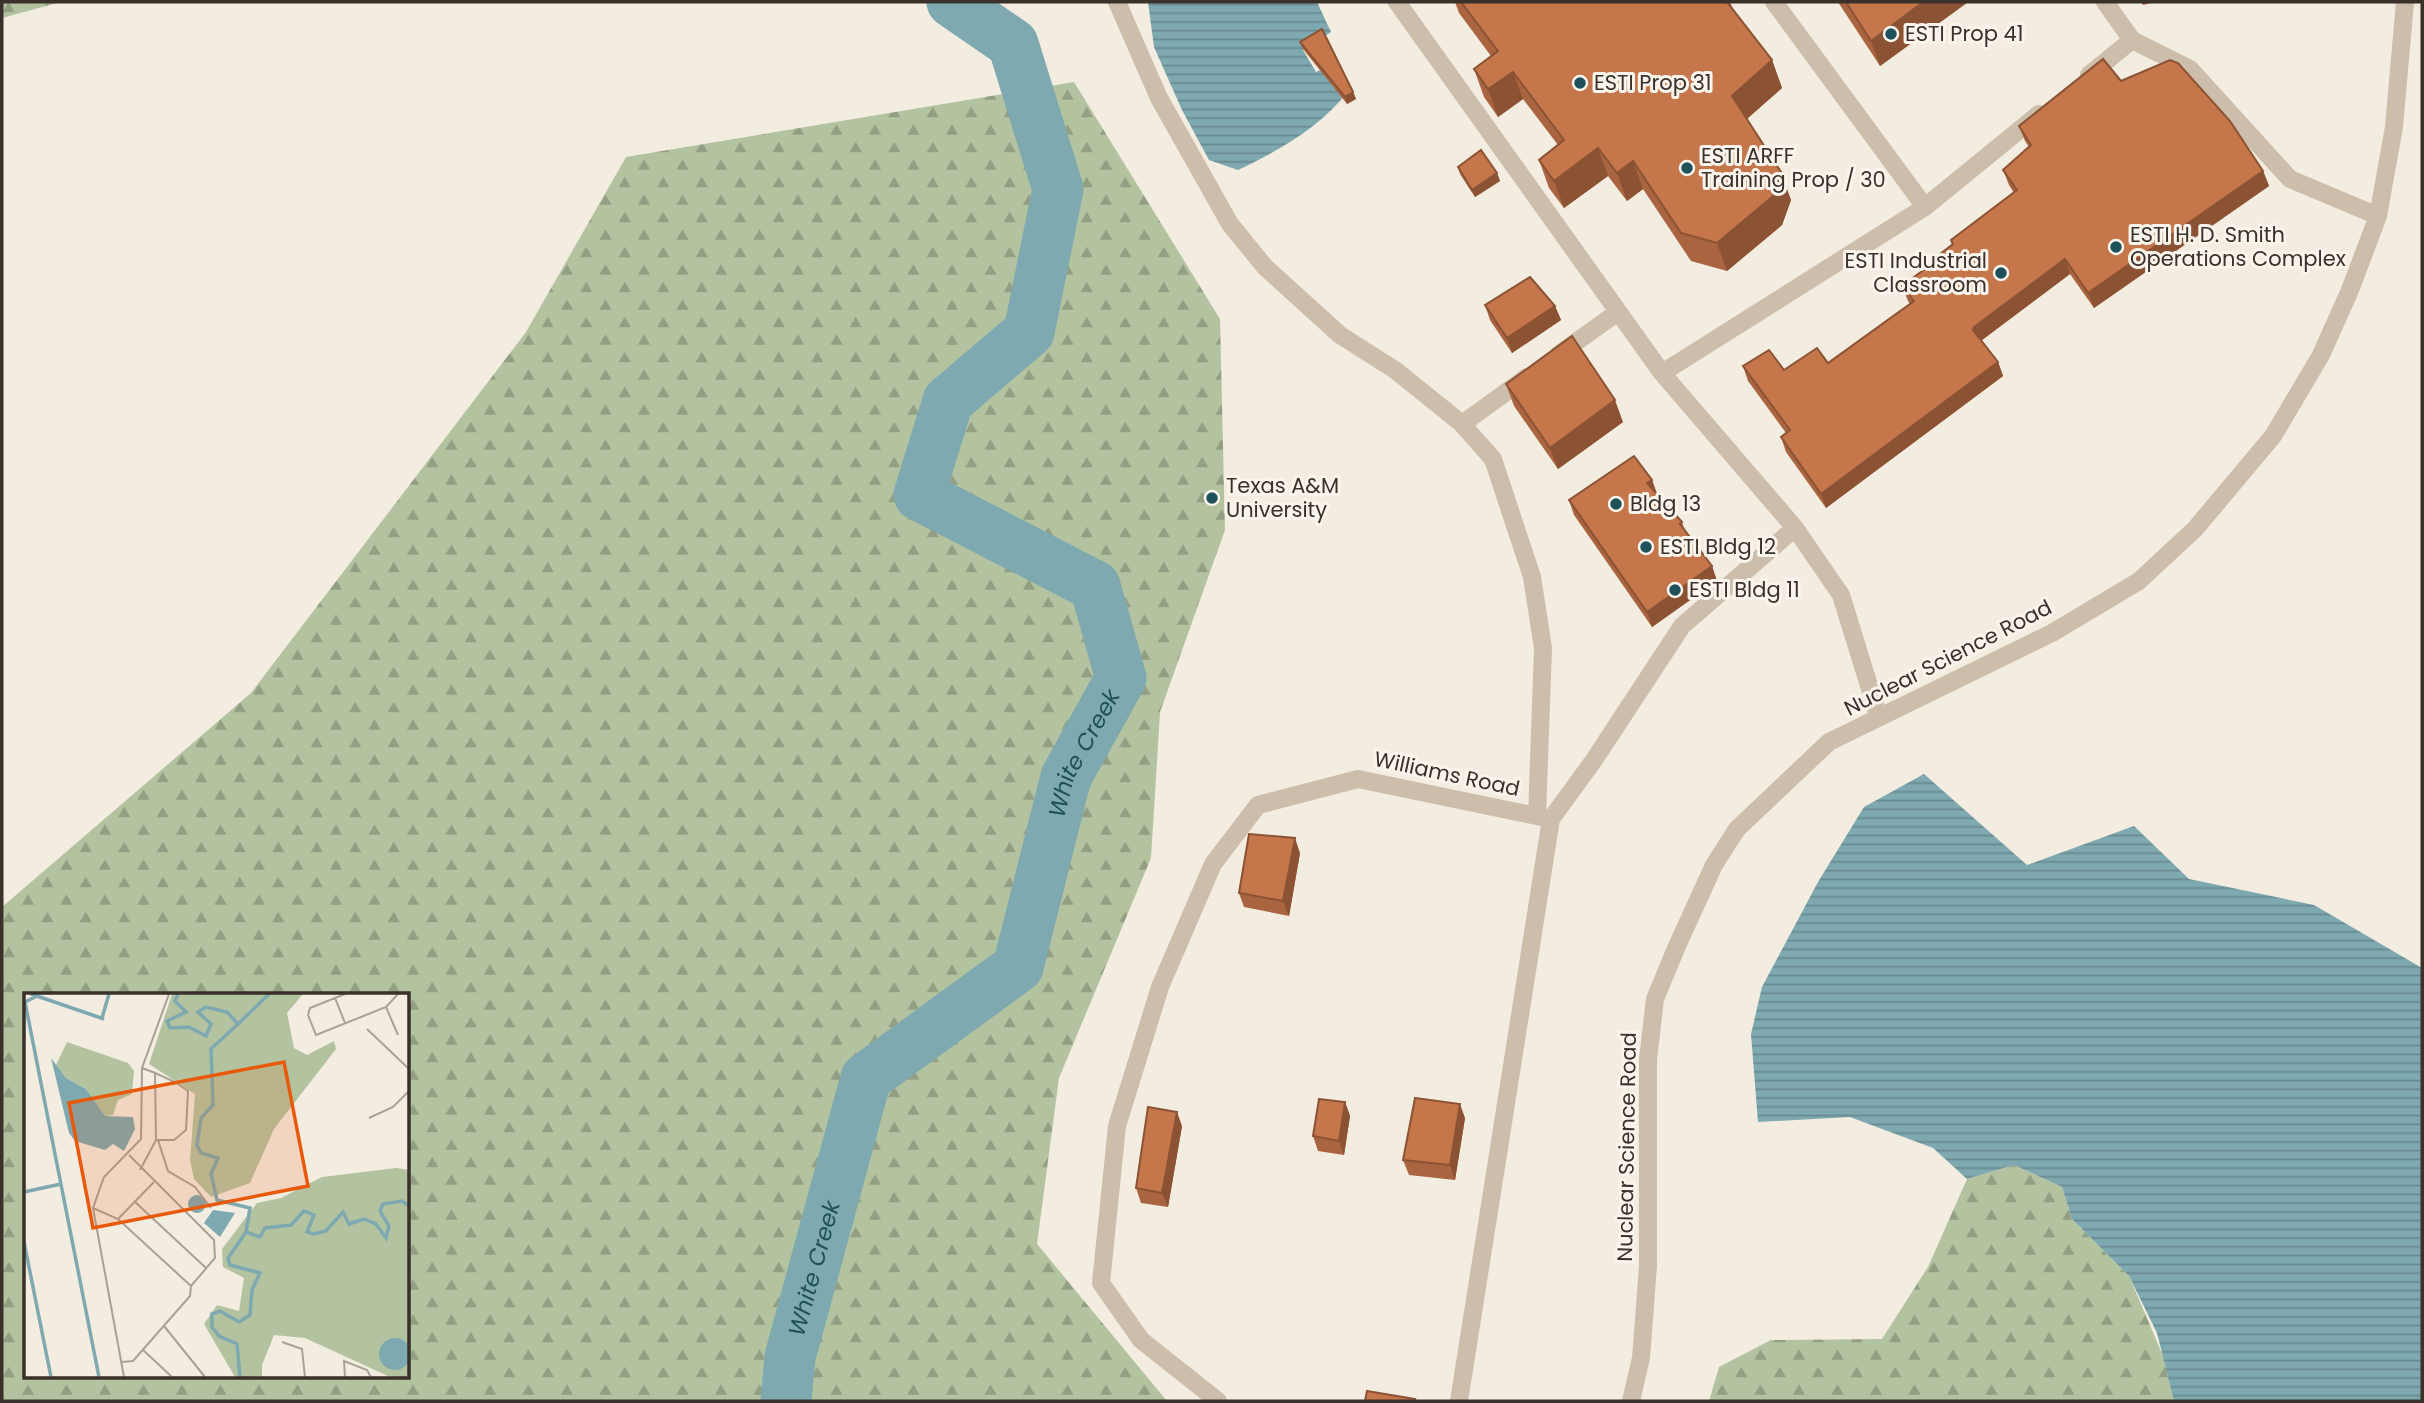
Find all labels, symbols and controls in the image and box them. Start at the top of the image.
place label: ESTI Prop 41 [1905,19,2023,48]
marker: ESTI Prop 41 [1883,26,1899,42]
place label: ESTI Prop 31 [1594,68,1712,97]
marker: ESTI Prop 31 [1572,75,1588,91]
place label: ESTI ARFF Training Prop / 30 [1701,141,1886,194]
marker: ESTI ARFF Training Prop / 30 [1679,160,1695,176]
place label: ESTI H. D. Smith Operations Complex [2130,220,2346,273]
marker: ESTI H. D. Smith Operations Complex [2108,239,2124,255]
place label: ESTI Industrial Classroom [1845,246,1987,299]
marker: ESTI Industrial Classroom [1993,265,2009,281]
place label: Texas A&M University [1226,471,1339,524]
place label: Bldg 13 [1630,489,1701,518]
marker: Texas A&M University [1204,490,1220,506]
marker: Bldg 13 [1608,496,1624,512]
place label: ESTI Bldg 12 [1660,532,1776,561]
marker: ESTI Bldg 12 [1638,539,1654,555]
place label: ESTI Bldg 11 [1689,575,1800,604]
marker: ESTI Bldg 11 [1667,582,1683,598]
street label: Nuclear Science Road [1839,593,2057,723]
water label: White Creek [1040,683,1128,821]
street label: Williams Road [1372,744,1523,803]
inset map [24,993,410,1378]
street label: Nuclear Science Road [1610,1032,1643,1262]
water label: White Creek [780,1196,848,1340]

